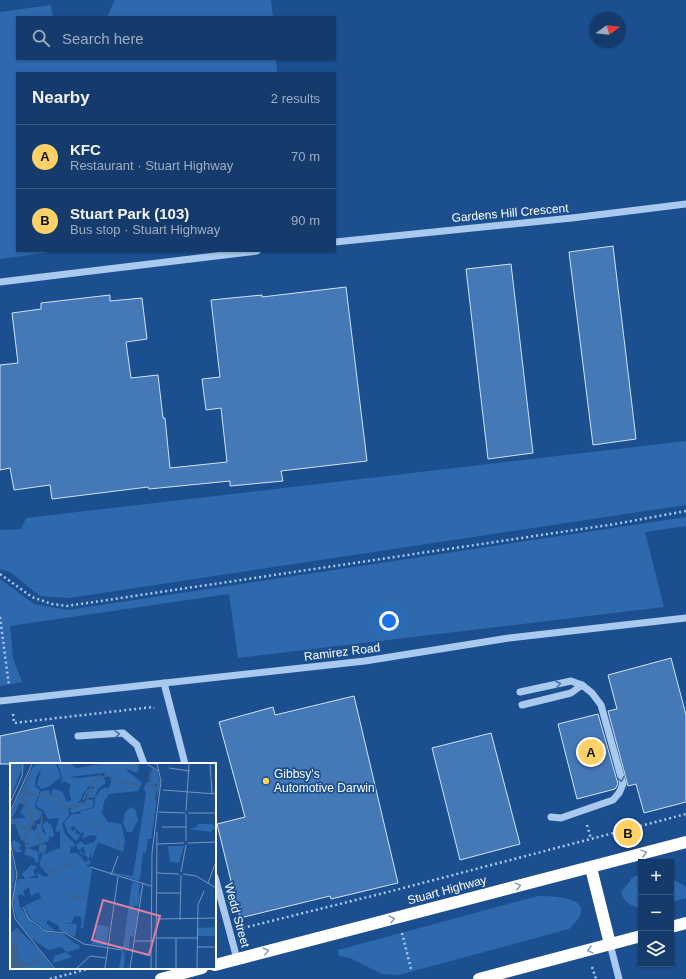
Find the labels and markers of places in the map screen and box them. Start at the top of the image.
pin: A [578,737,604,767]
place label: Gibbsy's Automotive Darwin [274,767,375,795]
marker: Gibbsy's Automotive Darwin [261,776,271,786]
pin: B [615,818,641,848]

